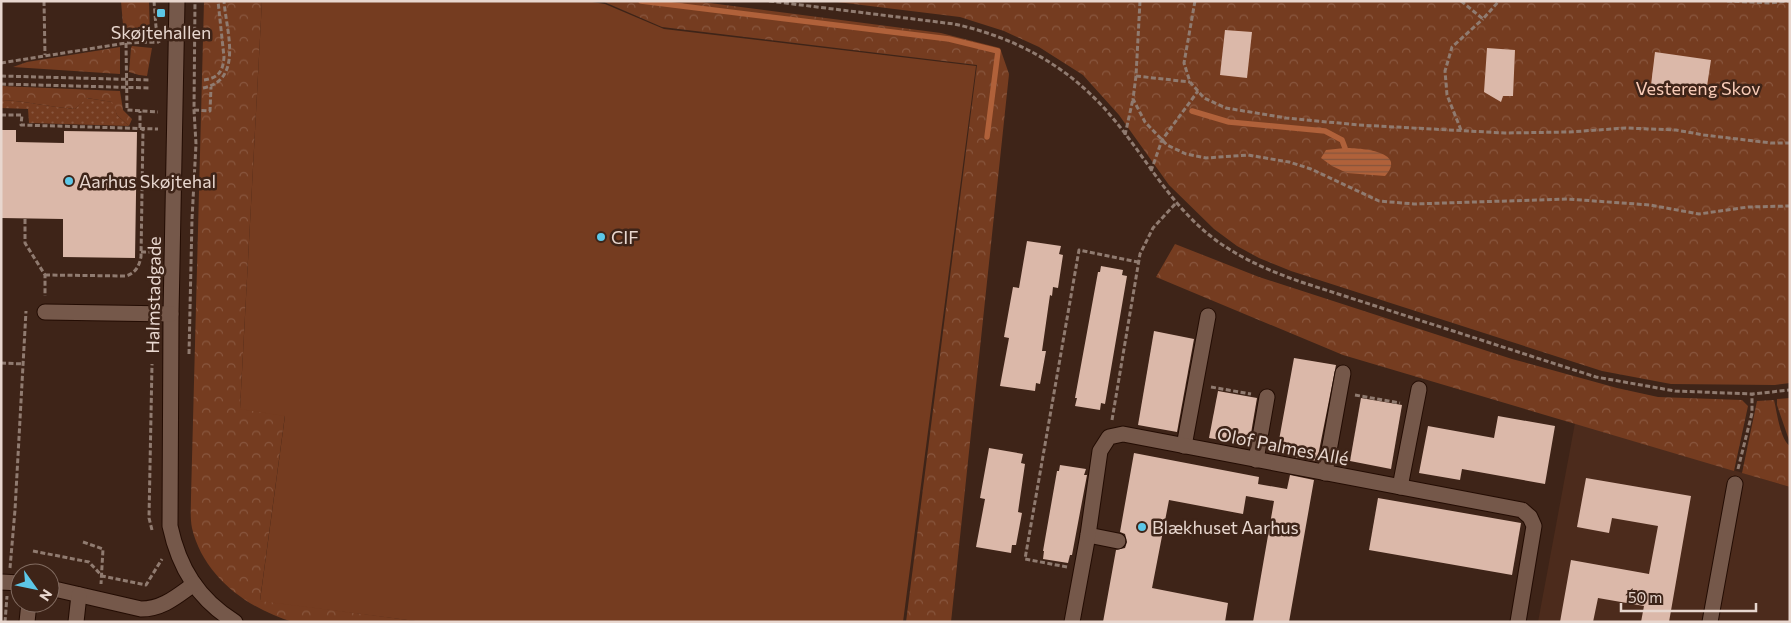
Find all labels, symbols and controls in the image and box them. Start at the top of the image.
marker: Skøjtehallen [155,7,167,19]
place label: Skøjtehallen [111,21,211,43]
park label: Vestereng Skov [1636,77,1760,99]
place label: Aarhus Skøjtehal [79,170,216,192]
marker: Aarhus Skøjtehal [63,175,75,187]
place label: CIF [611,226,639,248]
marker: CIF [595,231,607,243]
street label: Halmstadgade [141,236,165,354]
street label: Olof Palmes Allé [1215,422,1351,470]
place label: Blækhuset Aarhus [1152,516,1299,538]
marker: Blækhuset Aarhus [1136,521,1148,533]
north arrow [10,563,60,613]
scale bar [1621,580,1756,612]
text: N [36,586,56,604]
text: 50 m [1628,588,1662,606]

